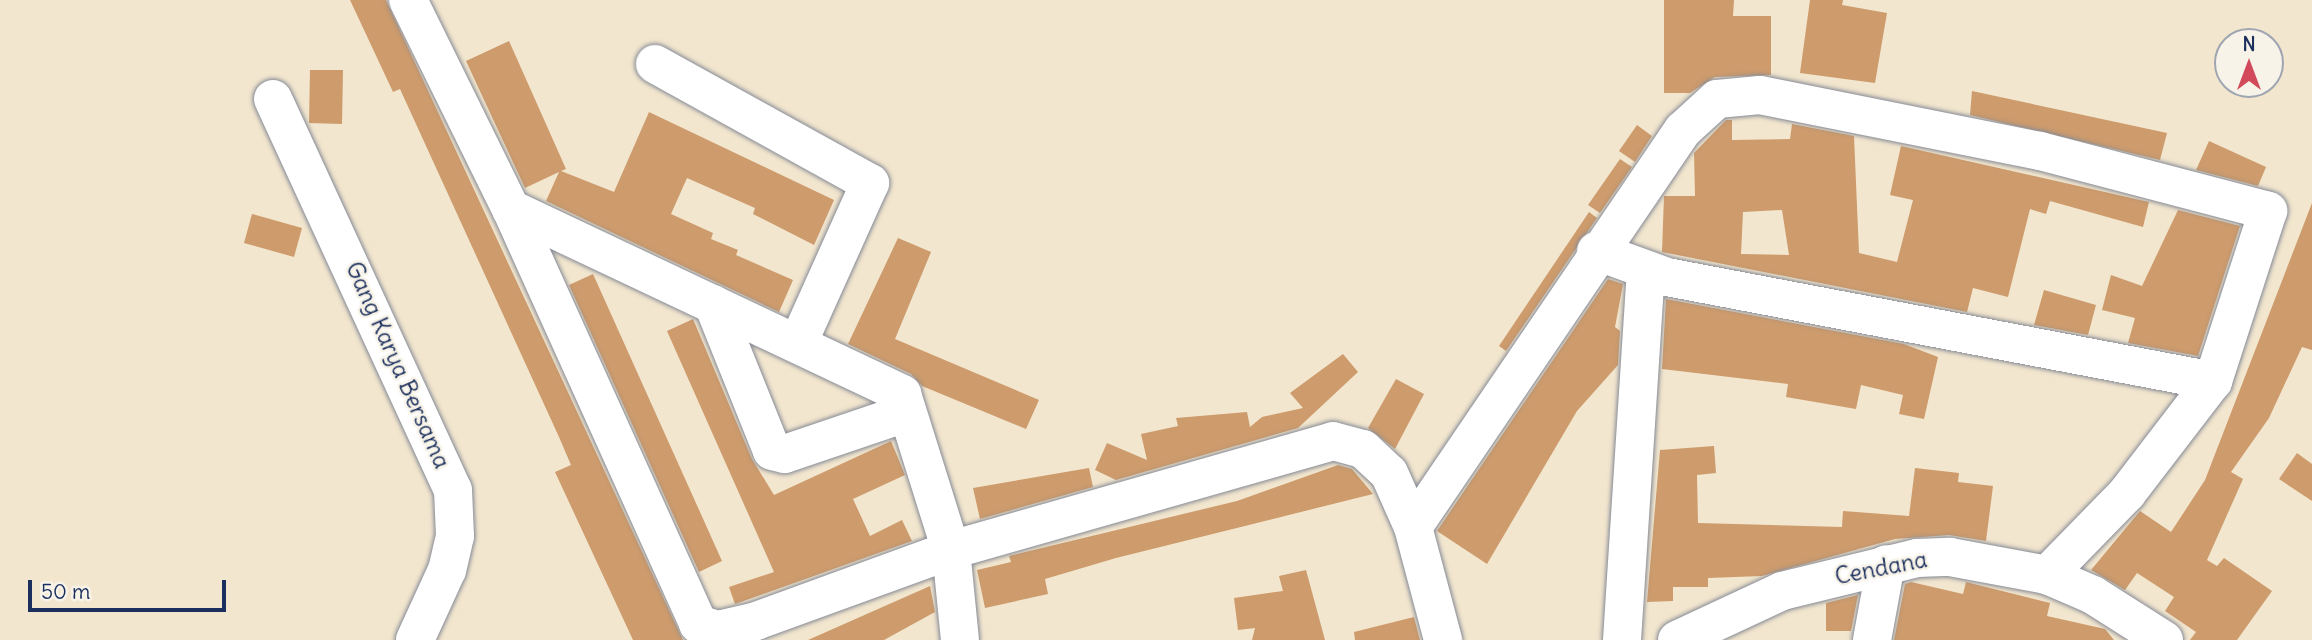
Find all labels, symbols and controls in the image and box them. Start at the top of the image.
north arrow [2214,28,2284,98]
text: N [2242,32,2256,56]
street label: Gang Karya Bersama [340,257,456,473]
street label: Cendana [1833,546,1929,590]
scale bar [32,566,229,610]
text: 50 m [41,578,90,605]

